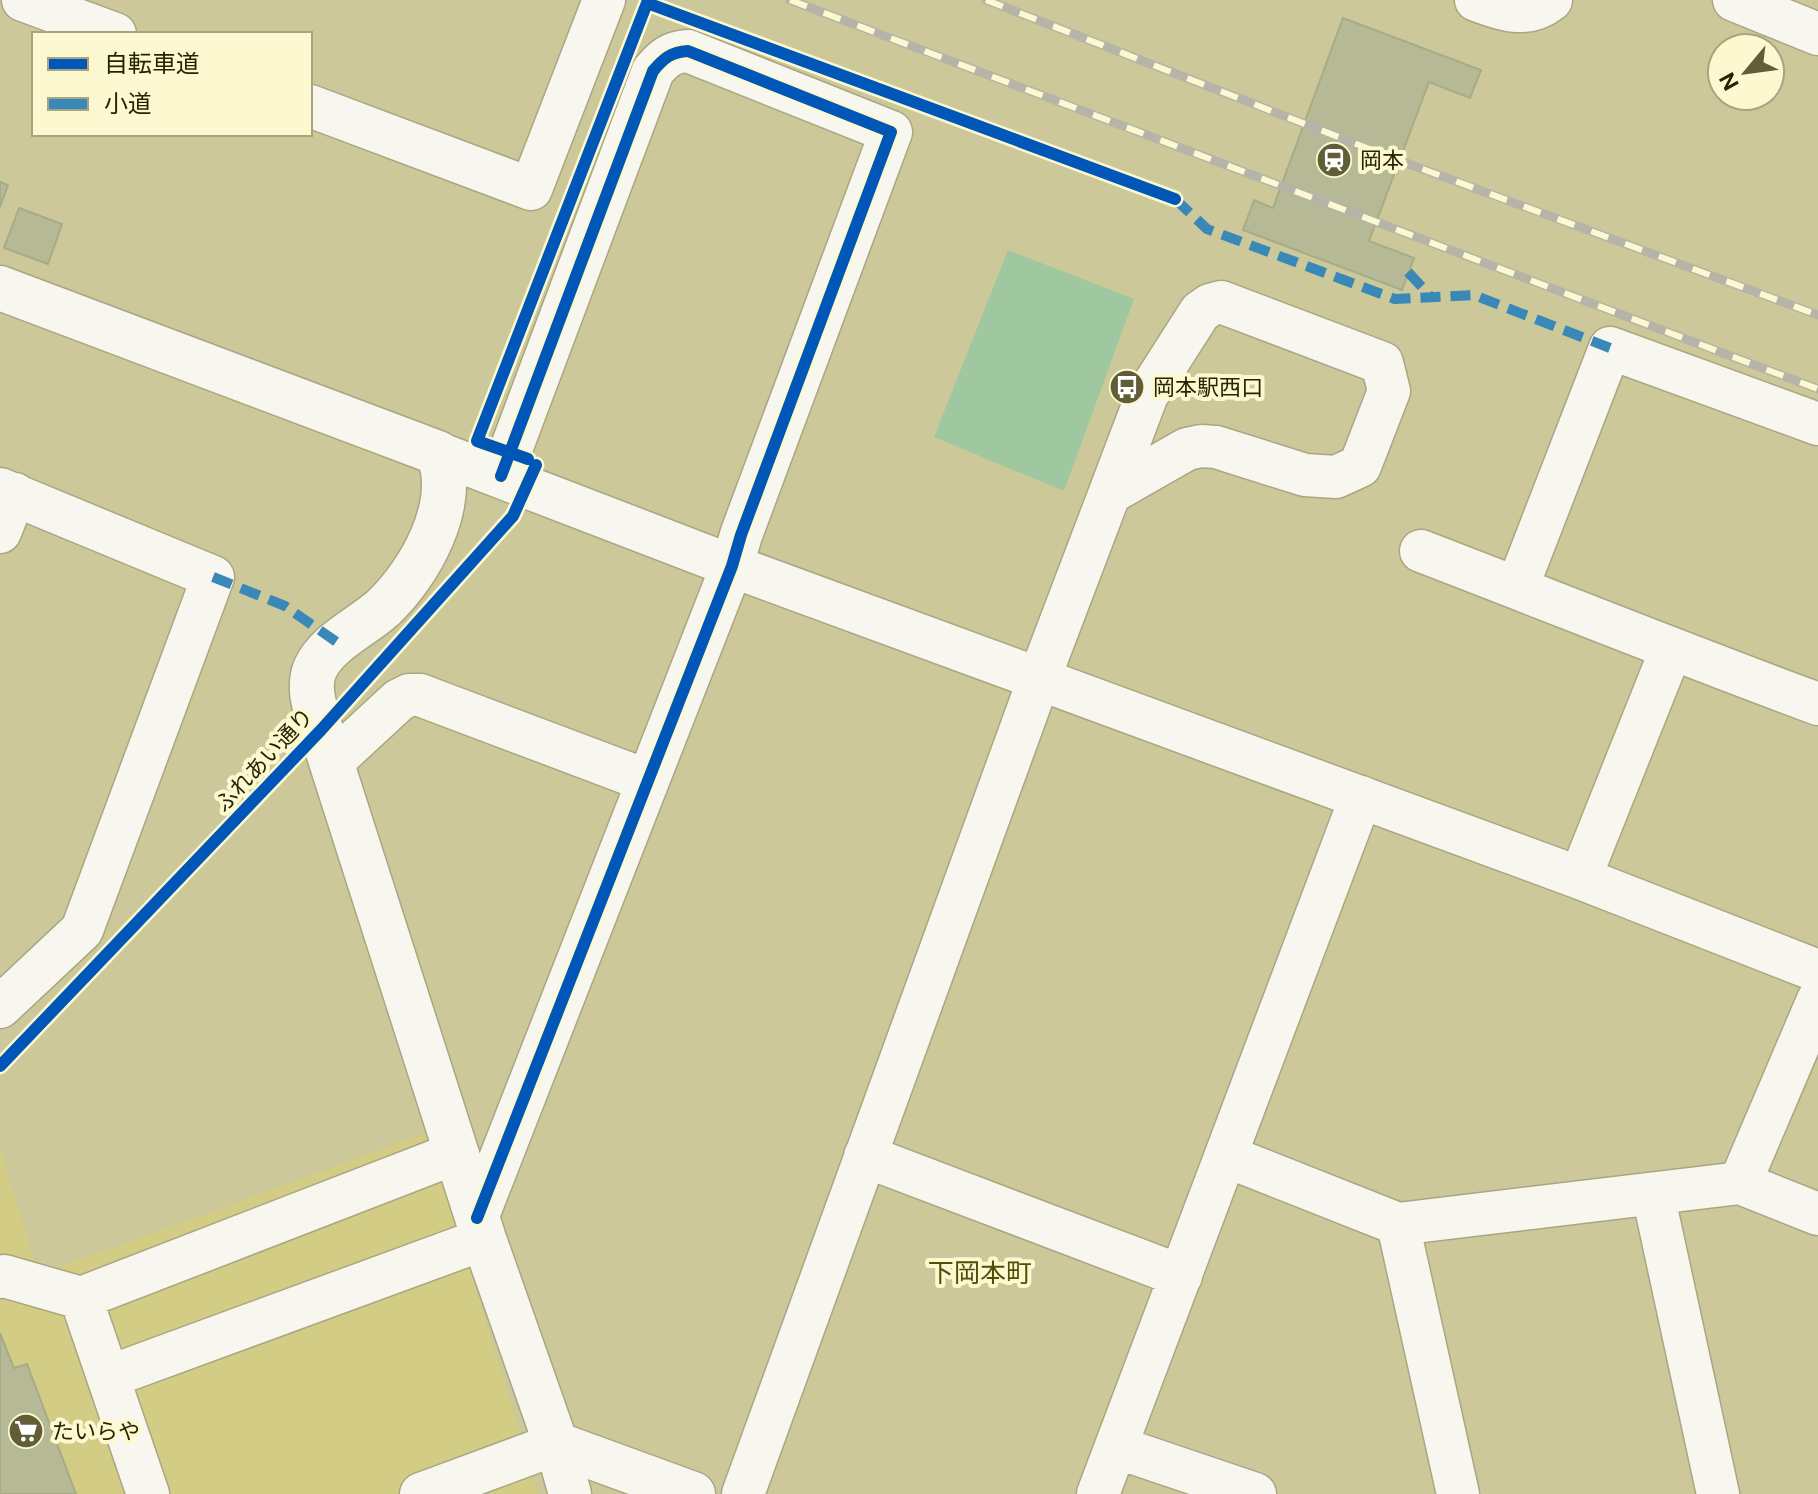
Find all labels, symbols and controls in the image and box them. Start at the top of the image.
legend [32,32,312,136]
north arrow [1706,32,1786,112]
text: 自転車道 [104,48,200,79]
text: N [1712,67,1746,96]
text: 小道 [104,88,152,119]
station icon: 岡本 [1315,141,1353,179]
place label: 岡本 [1360,146,1404,175]
bus stop icon: 岡本駅西口 [1108,368,1146,406]
place label: 岡本駅西口 [1153,373,1263,402]
street label: ふれあい通り [208,702,320,818]
district label: 下岡本町 [928,1256,1032,1290]
supermarket icon: たいらや [7,1412,45,1450]
place label: たいらや [52,1417,140,1446]

